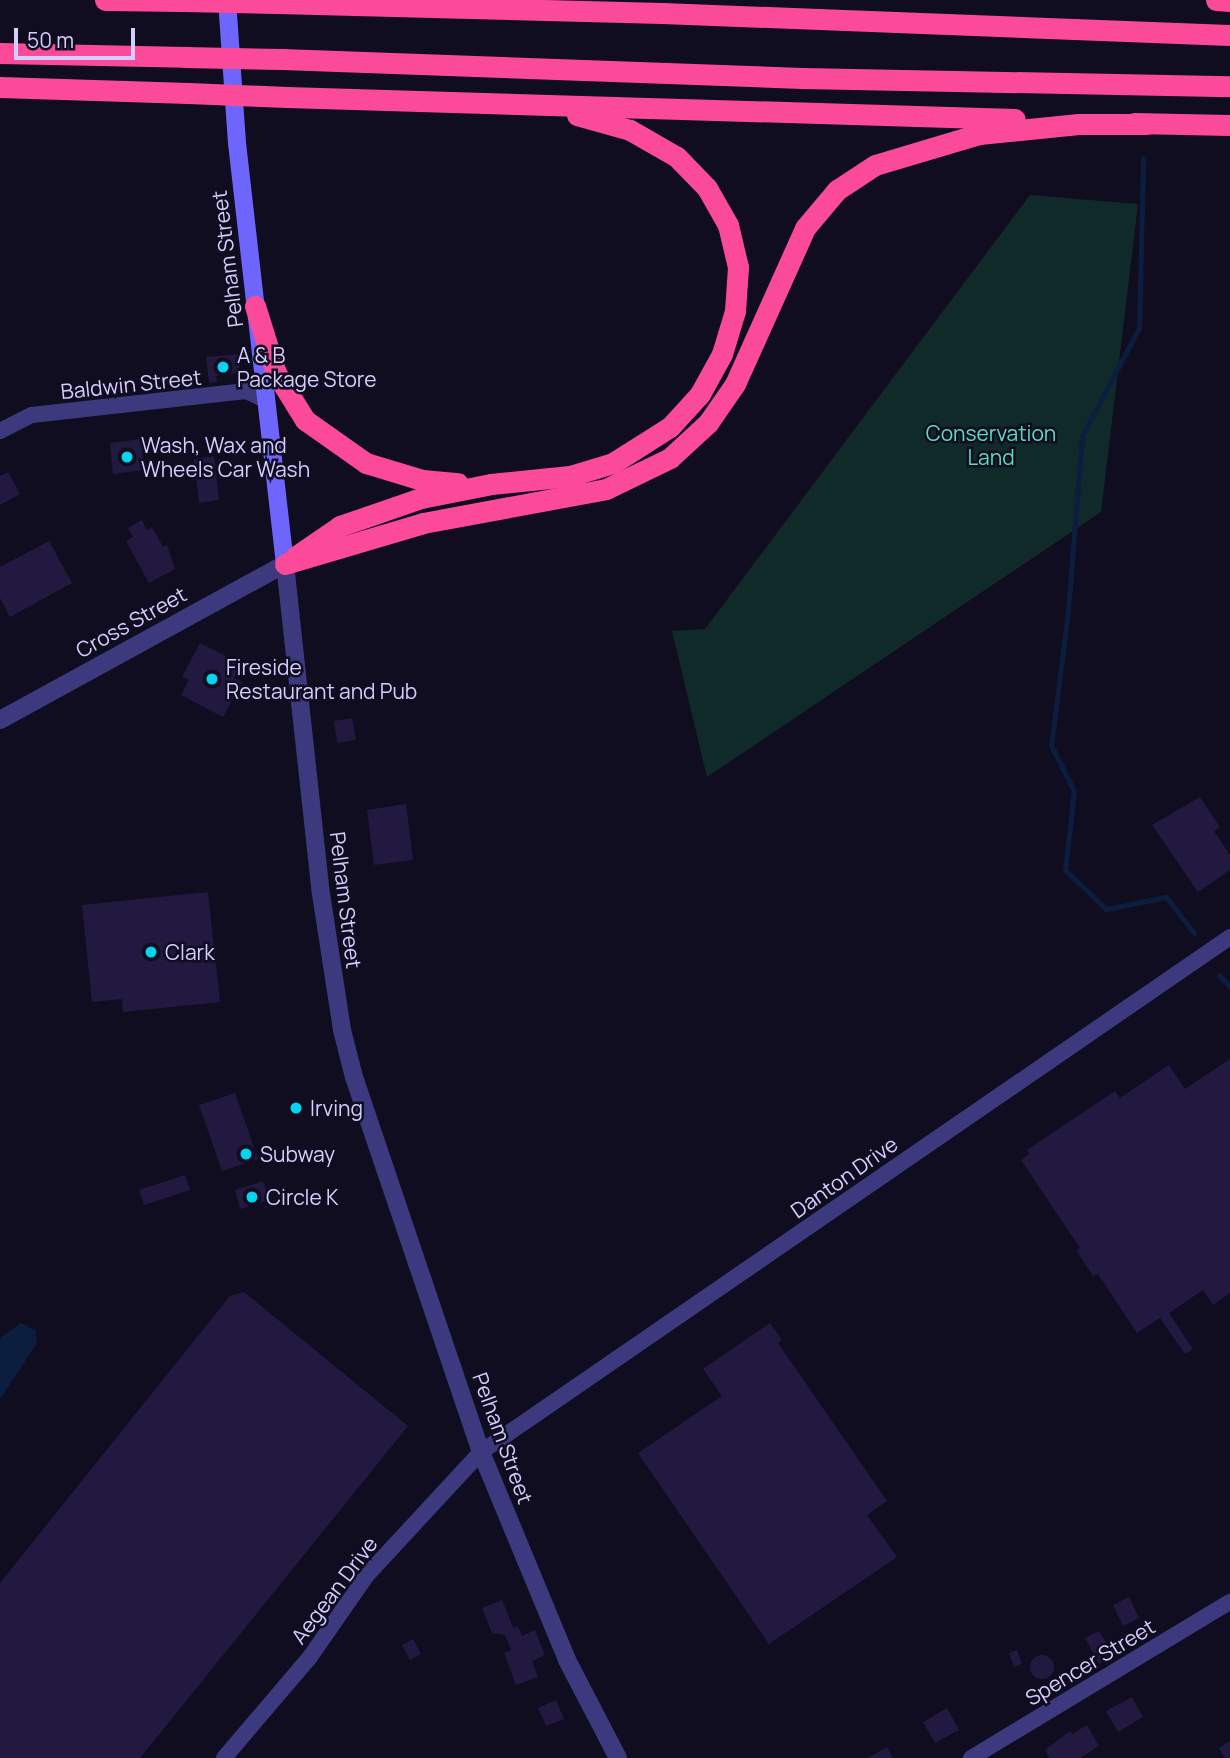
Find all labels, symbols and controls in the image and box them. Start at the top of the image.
scale bar [18,14,138,58]
text: 50 m [27,26,74,54]
street label: Pelham Street [206,189,248,329]
place label: A & B Package Store [237,342,376,392]
marker: A & B Package Store [215,359,231,375]
street label: Baldwin Street [59,364,203,404]
park label: Conservation Land [926,420,1056,470]
place label: Wash, Wax and Wheels Car Wash [141,432,310,482]
marker: Wash, Wax and Wheels Car Wash [119,449,135,465]
street label: Cross Street [71,581,191,663]
place label: Fireside Restaurant and Pub [226,654,417,704]
marker: Fireside Restaurant and Pub [204,671,220,687]
street label: Pelham Street [325,830,367,970]
place label: Clark [165,939,215,965]
marker: Clark [143,944,159,960]
place label: Irving [310,1095,363,1121]
marker: Irving [288,1100,304,1116]
street label: Danton Drive [786,1131,902,1223]
place label: Subway [260,1141,335,1167]
marker: Subway [238,1146,254,1162]
place label: Circle K [266,1184,338,1210]
marker: Circle K [244,1189,260,1205]
street label: Pelham Street [468,1369,538,1507]
street label: Aegean Drive [286,1531,382,1649]
street label: Spencer Street [1021,1613,1159,1711]

